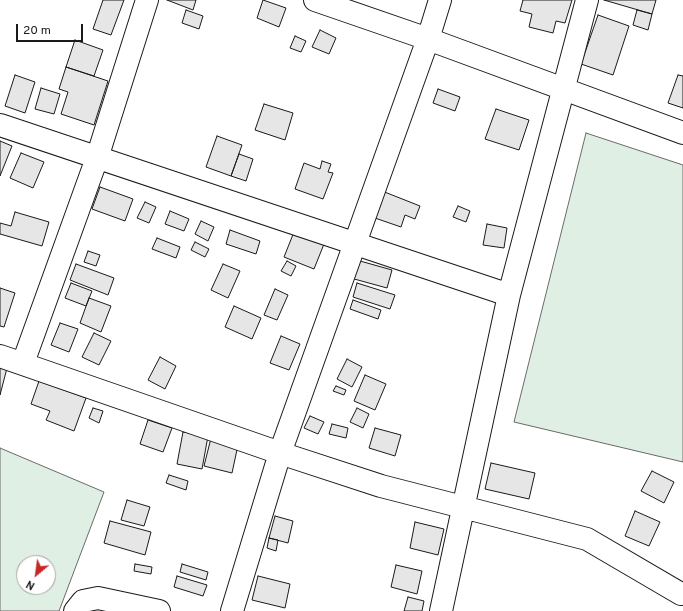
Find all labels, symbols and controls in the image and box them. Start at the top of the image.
scale bar [18,16,85,42]
text: 20 m [23,23,51,39]
north arrow [16,555,56,595]
text: N [24,577,38,593]

